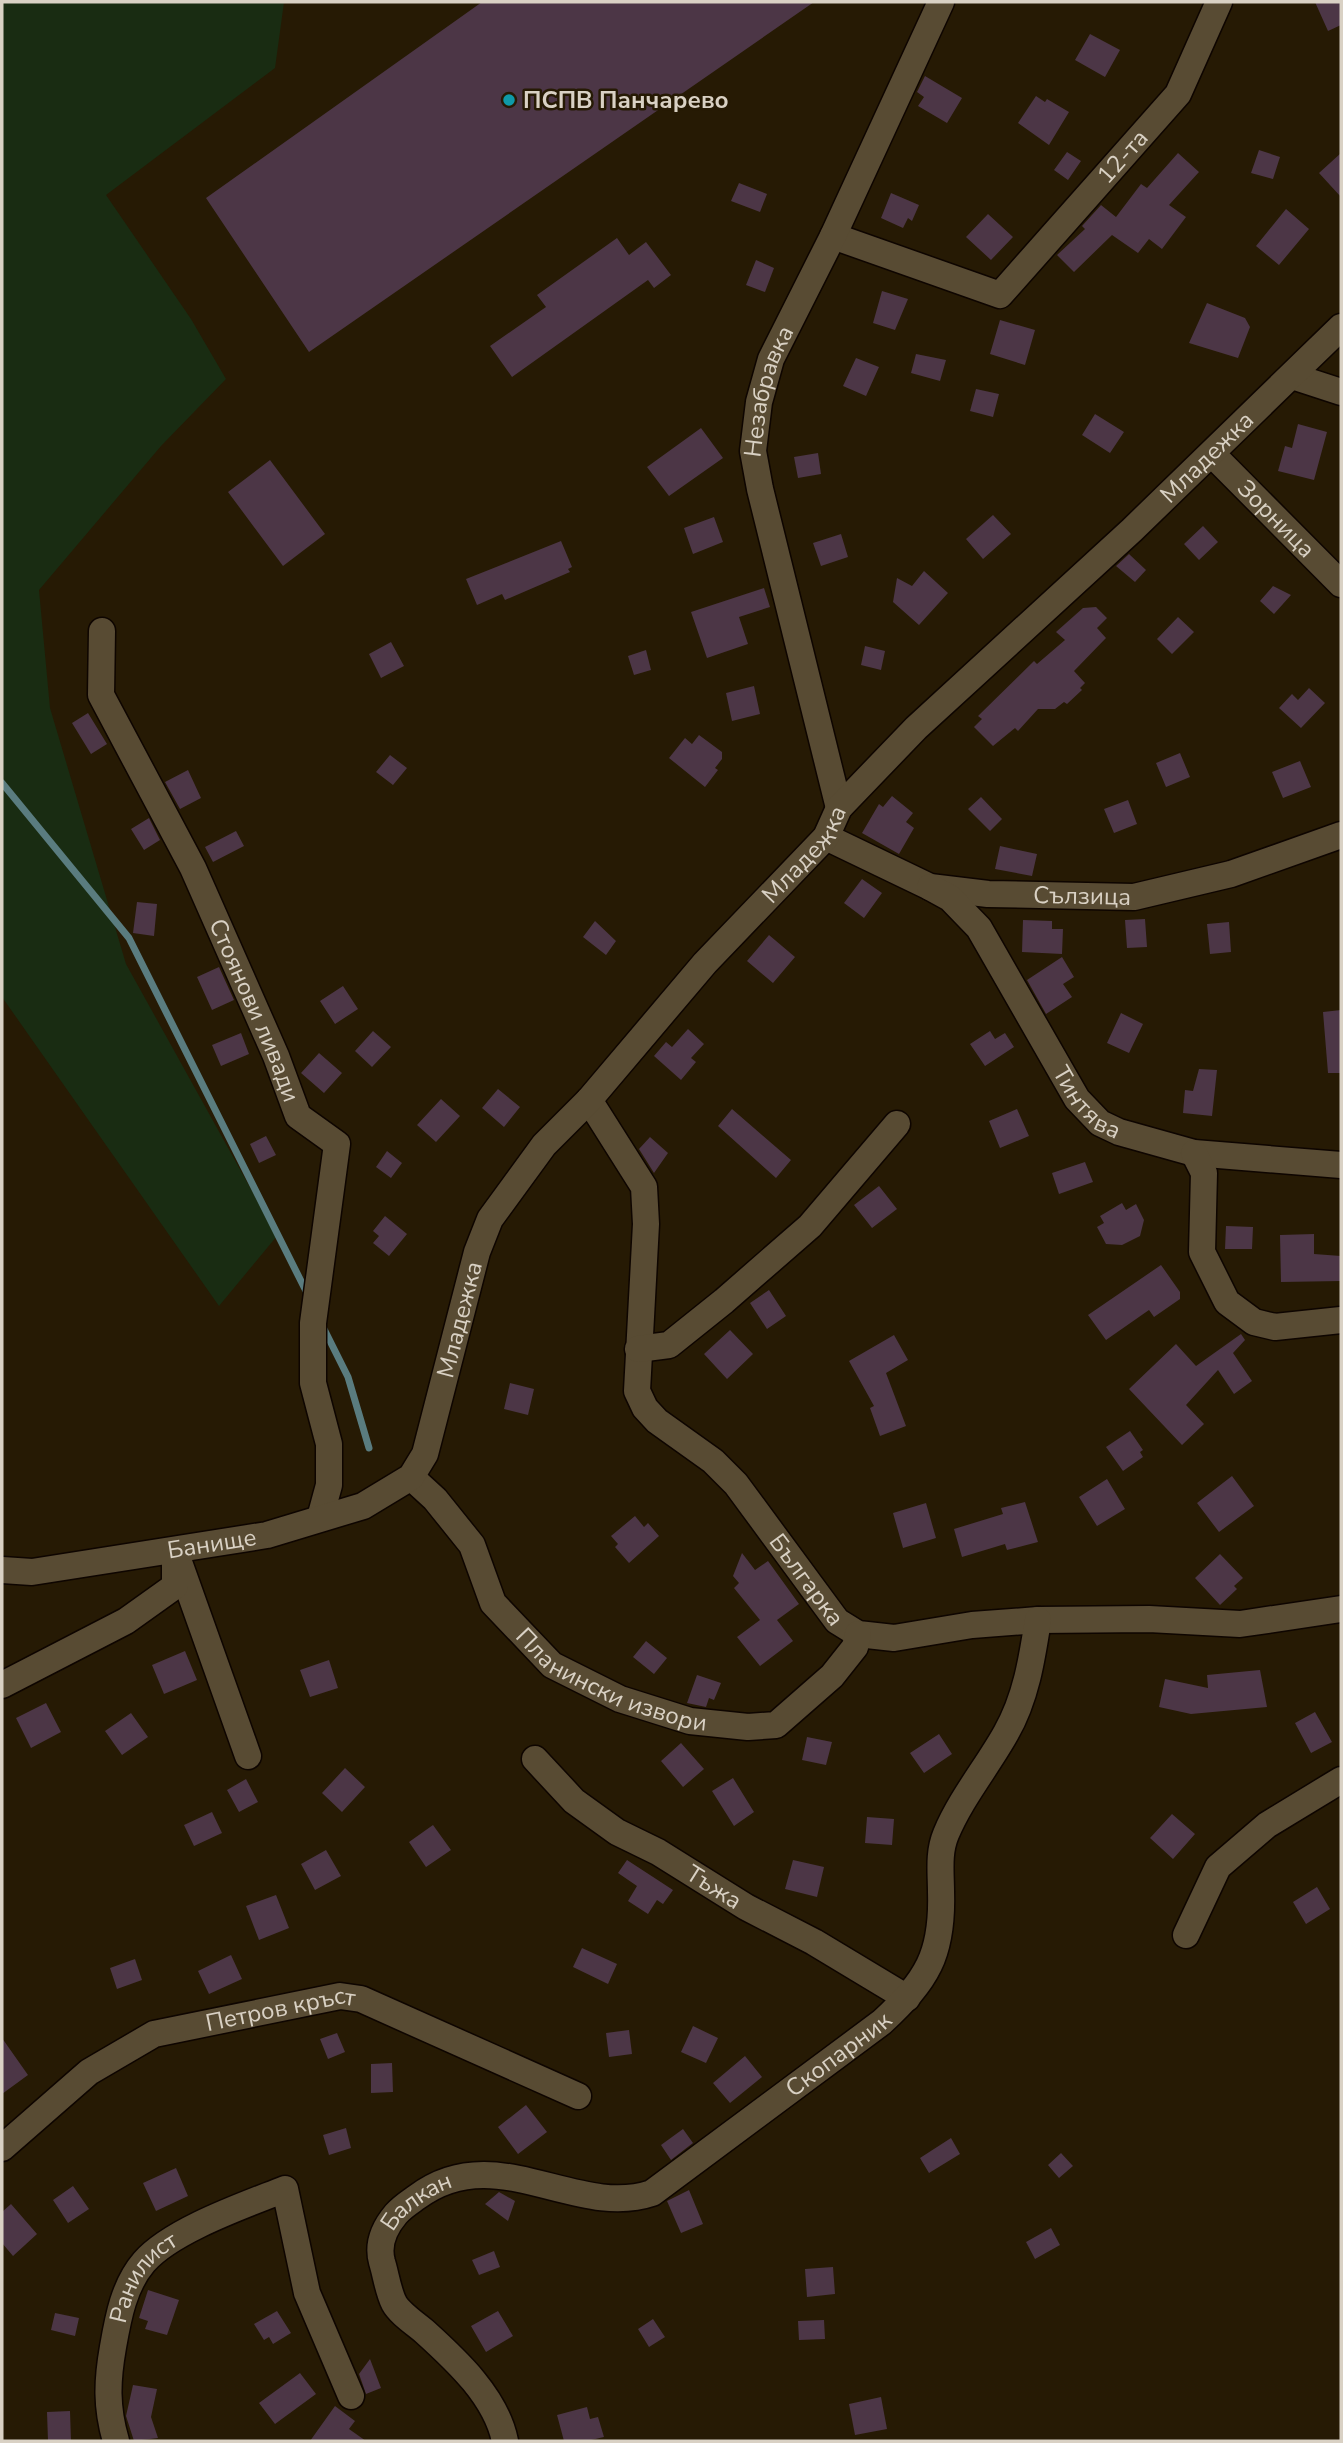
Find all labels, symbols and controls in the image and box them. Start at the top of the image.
place label: ПСПВ Панчарево [523,84,729,116]
marker: ПСПВ Панчарево [501,92,517,108]
street label: 12-та [1090,123,1155,191]
street label: Незабравка [736,320,801,459]
street label: Младежка [1153,404,1261,510]
street label: Зорница [1230,472,1322,565]
street label: Младежка [755,801,854,910]
street label: Сълзица [1033,879,1131,913]
street label: Стоянови ливади [201,914,307,1106]
street label: Тинтява [1045,1060,1126,1147]
street label: Младежка [429,1258,490,1381]
street label: Банище [165,1521,259,1566]
street label: Българка [762,1527,851,1633]
street label: Планински извори [509,1621,708,1739]
street label: Тъжа [680,1857,748,1917]
street label: Петров кръст [203,1979,358,2039]
street label: Скопарник [779,2005,899,2104]
street label: Балкан [373,2164,456,2237]
street label: Ранилист [102,2224,184,2326]

